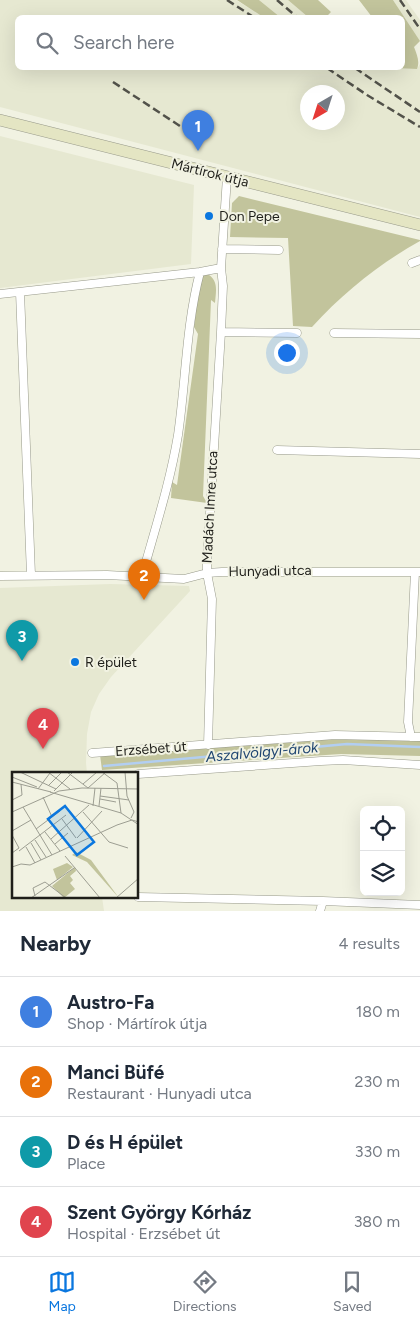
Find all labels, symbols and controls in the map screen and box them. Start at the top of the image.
search box [15,15,405,70]
icon: search [33,29,61,57]
text: Search here [73,31,175,54]
north arrow [300,85,345,130]
pin: 1 [182,110,214,151]
street label: Mártírok útja [169,155,251,191]
place label: Don Pepe [219,208,280,225]
marker: Don Pepe [203,210,215,222]
your location [274,340,300,366]
street label: Madách Imre utca [199,450,221,564]
pin: 2 [128,559,160,600]
street label: Hunyadi utca [228,562,312,580]
pin: 3 [6,620,38,661]
place label: R épület [85,654,137,671]
marker: R épület [69,656,81,668]
pin: 4 [27,708,59,749]
street label: Erzsébet út [115,738,187,760]
water label: Aszalvölgyi-árok [204,738,320,766]
inset map [12,772,139,898]
map controls [360,806,405,896]
button: locate [360,806,405,851]
button: layers [360,851,405,896]
text: Nearby [20,931,91,956]
text: 4 results [339,934,400,953]
text: Austro-Fa [67,991,154,1014]
text: 1 [33,1002,39,1021]
text: 180 m [356,1002,400,1021]
text: Shop · Mártírok útja [67,1014,207,1033]
text: Manci Büfé [67,1061,164,1084]
text: 2 [31,1072,41,1091]
text: 230 m [355,1072,400,1091]
text: Restaurant · Hunyadi utca [67,1084,252,1103]
text: D és H épület [67,1131,183,1154]
text: 3 [32,1142,40,1161]
text: 330 m [355,1142,400,1161]
text: Place [67,1154,105,1173]
text: Szent György Kórház [67,1201,251,1224]
text: 4 [31,1212,41,1231]
text: 380 m [354,1212,400,1231]
text: Hospital · Erzsébet út [67,1224,221,1243]
tab: Map [48,1268,76,1315]
tab: Directions [173,1268,237,1315]
tab: Saved [333,1268,372,1315]

